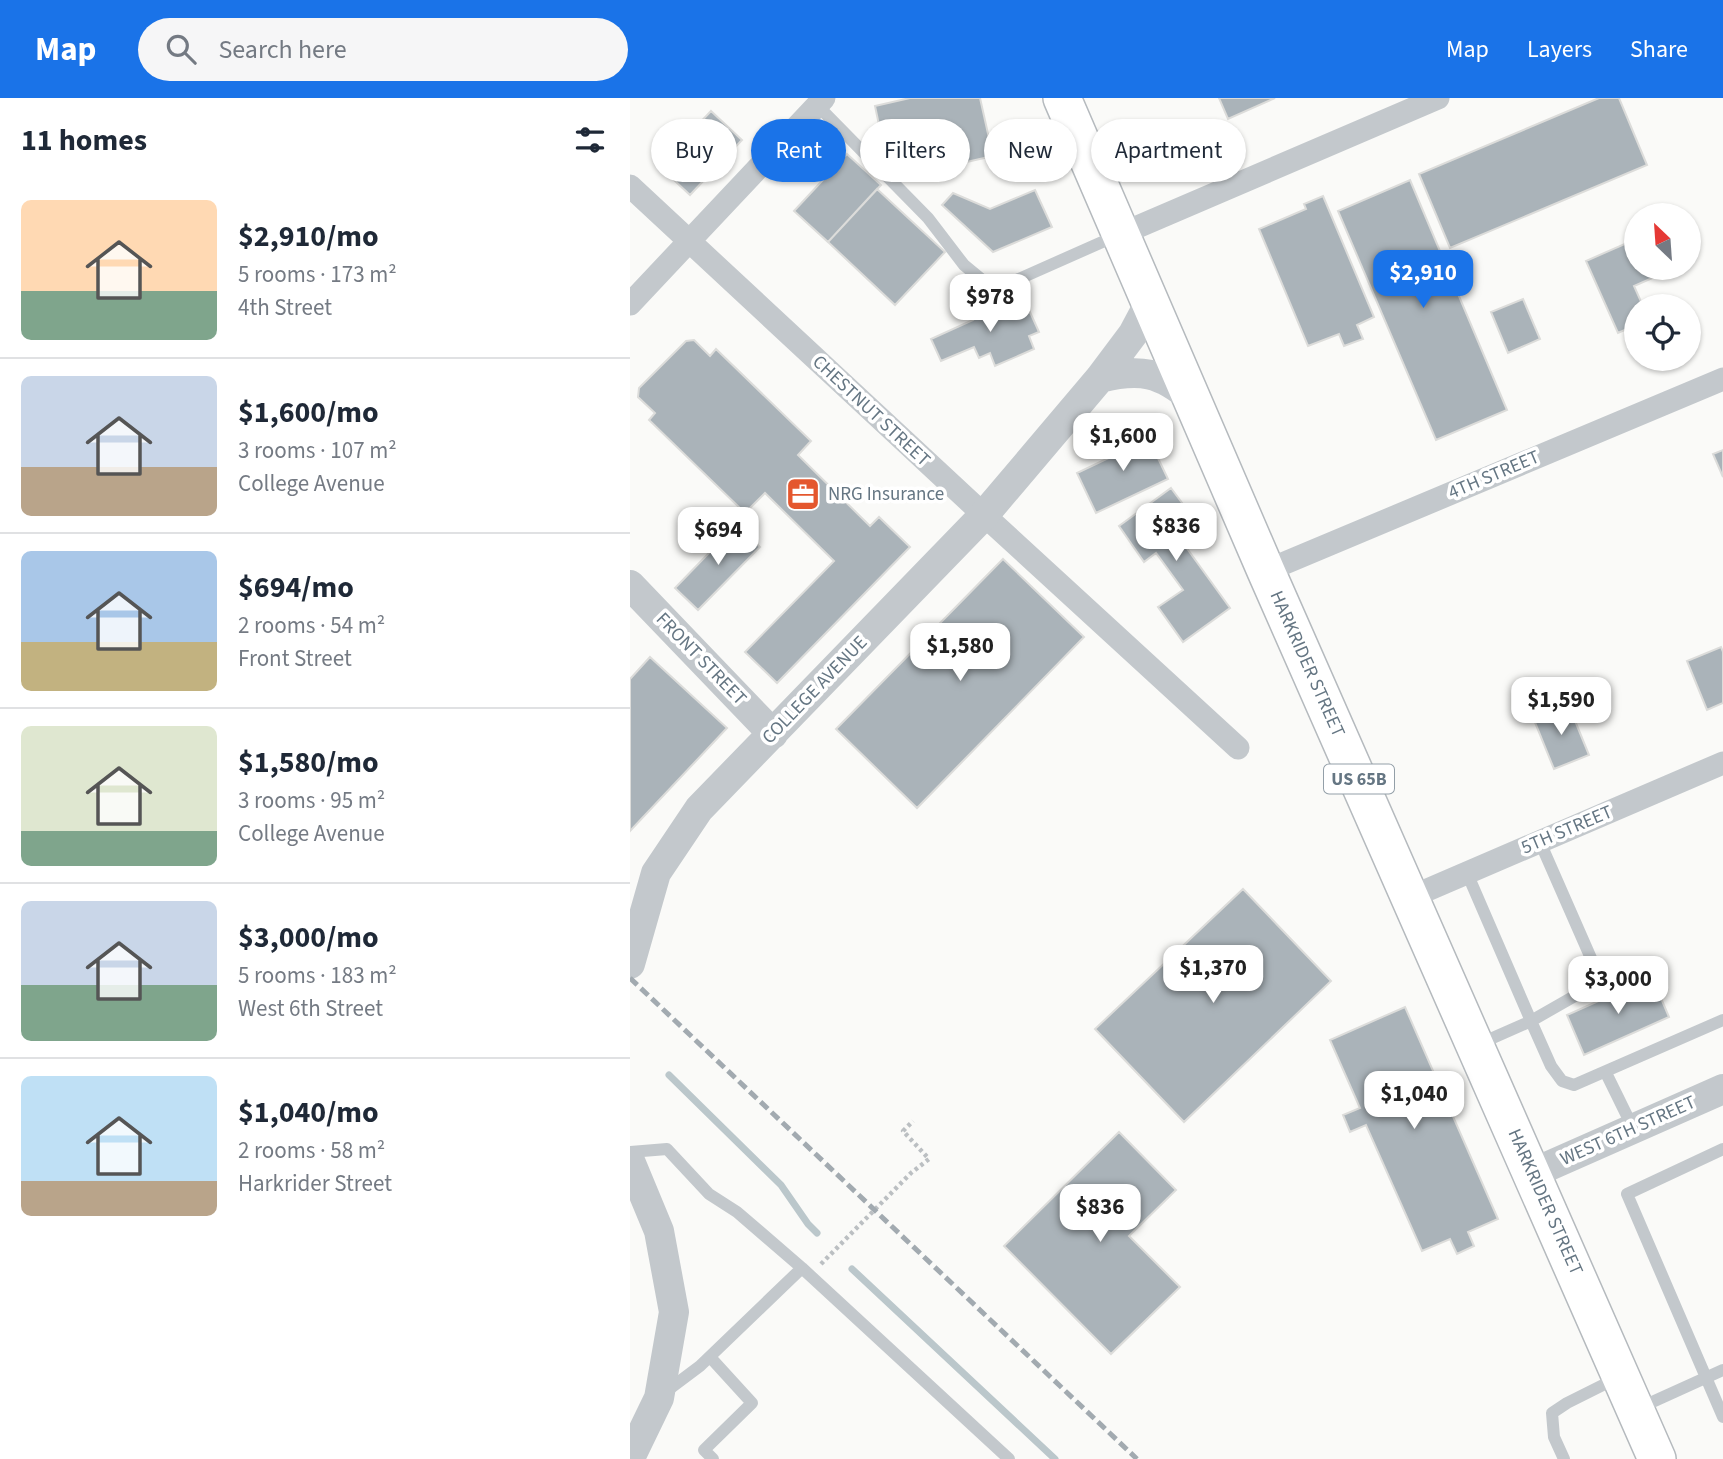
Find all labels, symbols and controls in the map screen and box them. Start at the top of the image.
search box [138,18,628,81]
text: Map [35,26,96,73]
icon: search [162,30,200,68]
text: Search here [218,31,347,68]
text: Map [1446,32,1489,67]
text: Layers [1527,32,1592,67]
text: Share [1630,32,1688,67]
text: 11 homes [21,119,147,162]
chip: Buy [651,119,737,182]
chip: Rent [751,119,846,182]
chip: Filters [860,119,970,182]
chip: New [984,119,1077,182]
chip: Apartment [1091,119,1246,182]
icon: filters [571,121,609,159]
north arrow [1624,203,1701,280]
map controls [1624,203,1701,371]
text: $2,910/mo [238,215,379,258]
icon: home [77,228,161,312]
pin: $2,910 [1366,250,1480,310]
text: $2,910 [1389,256,1457,289]
text: 5 rooms · 173 m² [238,258,397,291]
pin: $978 [949,274,1031,334]
text: $978 [966,280,1014,313]
text: 4th Street [238,291,332,324]
button: locate [1624,294,1701,371]
street label: CHESTNUT STREET [806,349,936,473]
text: $1,600/mo [238,391,379,434]
icon: home [77,404,161,488]
pin: $1,600 [1066,414,1180,473]
text: $1,600 [1089,419,1157,452]
text: 3 rooms · 107 m² [238,434,397,467]
street label: 4TH STREET [1444,444,1544,506]
text: College Avenue [238,467,385,500]
office icon: NRG Insurance [784,475,822,513]
place label: NRG Insurance [828,481,944,508]
pin: $836 [1135,504,1217,563]
pin: $694 [677,508,759,567]
text: $836 [1152,509,1200,542]
text: $694 [694,513,742,546]
text: $694/mo [238,566,354,609]
icon: home [77,579,161,663]
street label: HARKRIDER STREET [1263,587,1351,741]
street label: FRONT STREET [650,606,752,712]
text: 2 rooms · 54 m² [238,609,385,642]
pin: $1,580 [903,624,1017,683]
text: $1,580 [926,629,994,662]
street label: COLLEGE AVENUE [756,630,874,750]
text: Front Street [238,642,352,675]
pin: $1,590 [1504,678,1618,737]
text: $1,590 [1527,683,1595,716]
text: $1,580/mo [238,741,379,784]
icon: home [77,754,161,838]
road number: US 65B [1324,764,1394,794]
text: 3 rooms · 95 m² [238,784,385,817]
street label: 5TH STREET [1517,799,1617,861]
text: College Avenue [238,817,385,850]
text: $3,000/mo [238,916,379,959]
icon: home [77,929,161,1013]
pin: $1,370 [1156,946,1270,1005]
text: $1,370 [1179,951,1247,984]
pin: $3,000 [1561,956,1675,1016]
text: 5 rooms · 183 m² [238,959,397,992]
text: $3,000 [1584,962,1652,995]
text: West 6th Street [238,992,383,1025]
pin: $1,040 [1357,1072,1471,1131]
text: $1,040 [1380,1077,1448,1110]
street label: WEST 6TH STREET [1556,1089,1700,1173]
text: $1,040/mo [238,1091,379,1134]
icon: home [77,1104,161,1188]
street label: HARKRIDER STREET [1501,1125,1589,1279]
text: 2 rooms · 58 m² [238,1134,385,1167]
text: Harkrider Street [238,1167,392,1200]
pin: $836 [1059,1184,1141,1244]
text: $836 [1076,1190,1124,1223]

